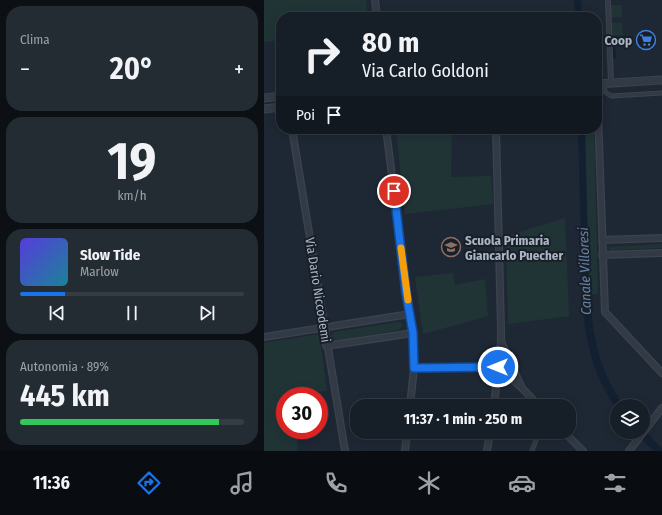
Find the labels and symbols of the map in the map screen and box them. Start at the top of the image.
supermarket icon: Coop [635,29,657,51]
place label: Coop [605,33,632,48]
pin [377,174,411,208]
water label: Canale Villoresi [575,226,595,315]
place label: Scuola Primaria Giancarlo Puecher [465,233,563,263]
street label: Via Dario Niccodemi [302,236,334,344]
school or university icon: Scuola Primaria Giancarlo Puecher [440,236,462,258]
position arrow [477,346,519,388]
speed limit sign: 30 [276,387,328,439]

